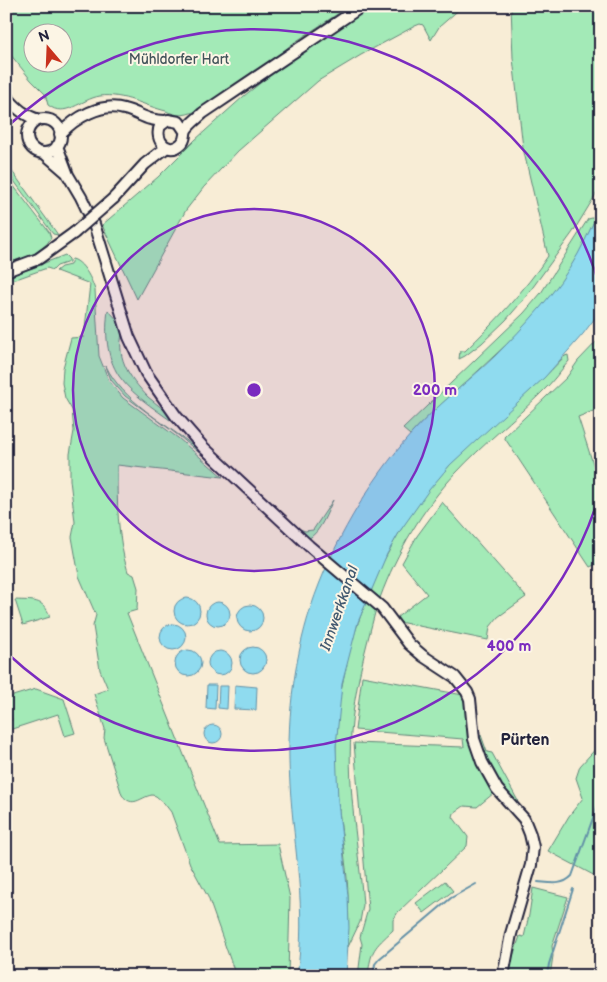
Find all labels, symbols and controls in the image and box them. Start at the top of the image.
north arrow [22,22,72,72]
text: N [36,26,52,46]
park label: Mühldorfer Hart [129,51,230,68]
centre of rings [245,381,263,399]
text: 200 m [413,381,457,400]
water label: Innwerkkanal [316,563,363,654]
text: 400 m [487,637,531,656]
district label: Pürten [501,731,549,750]

